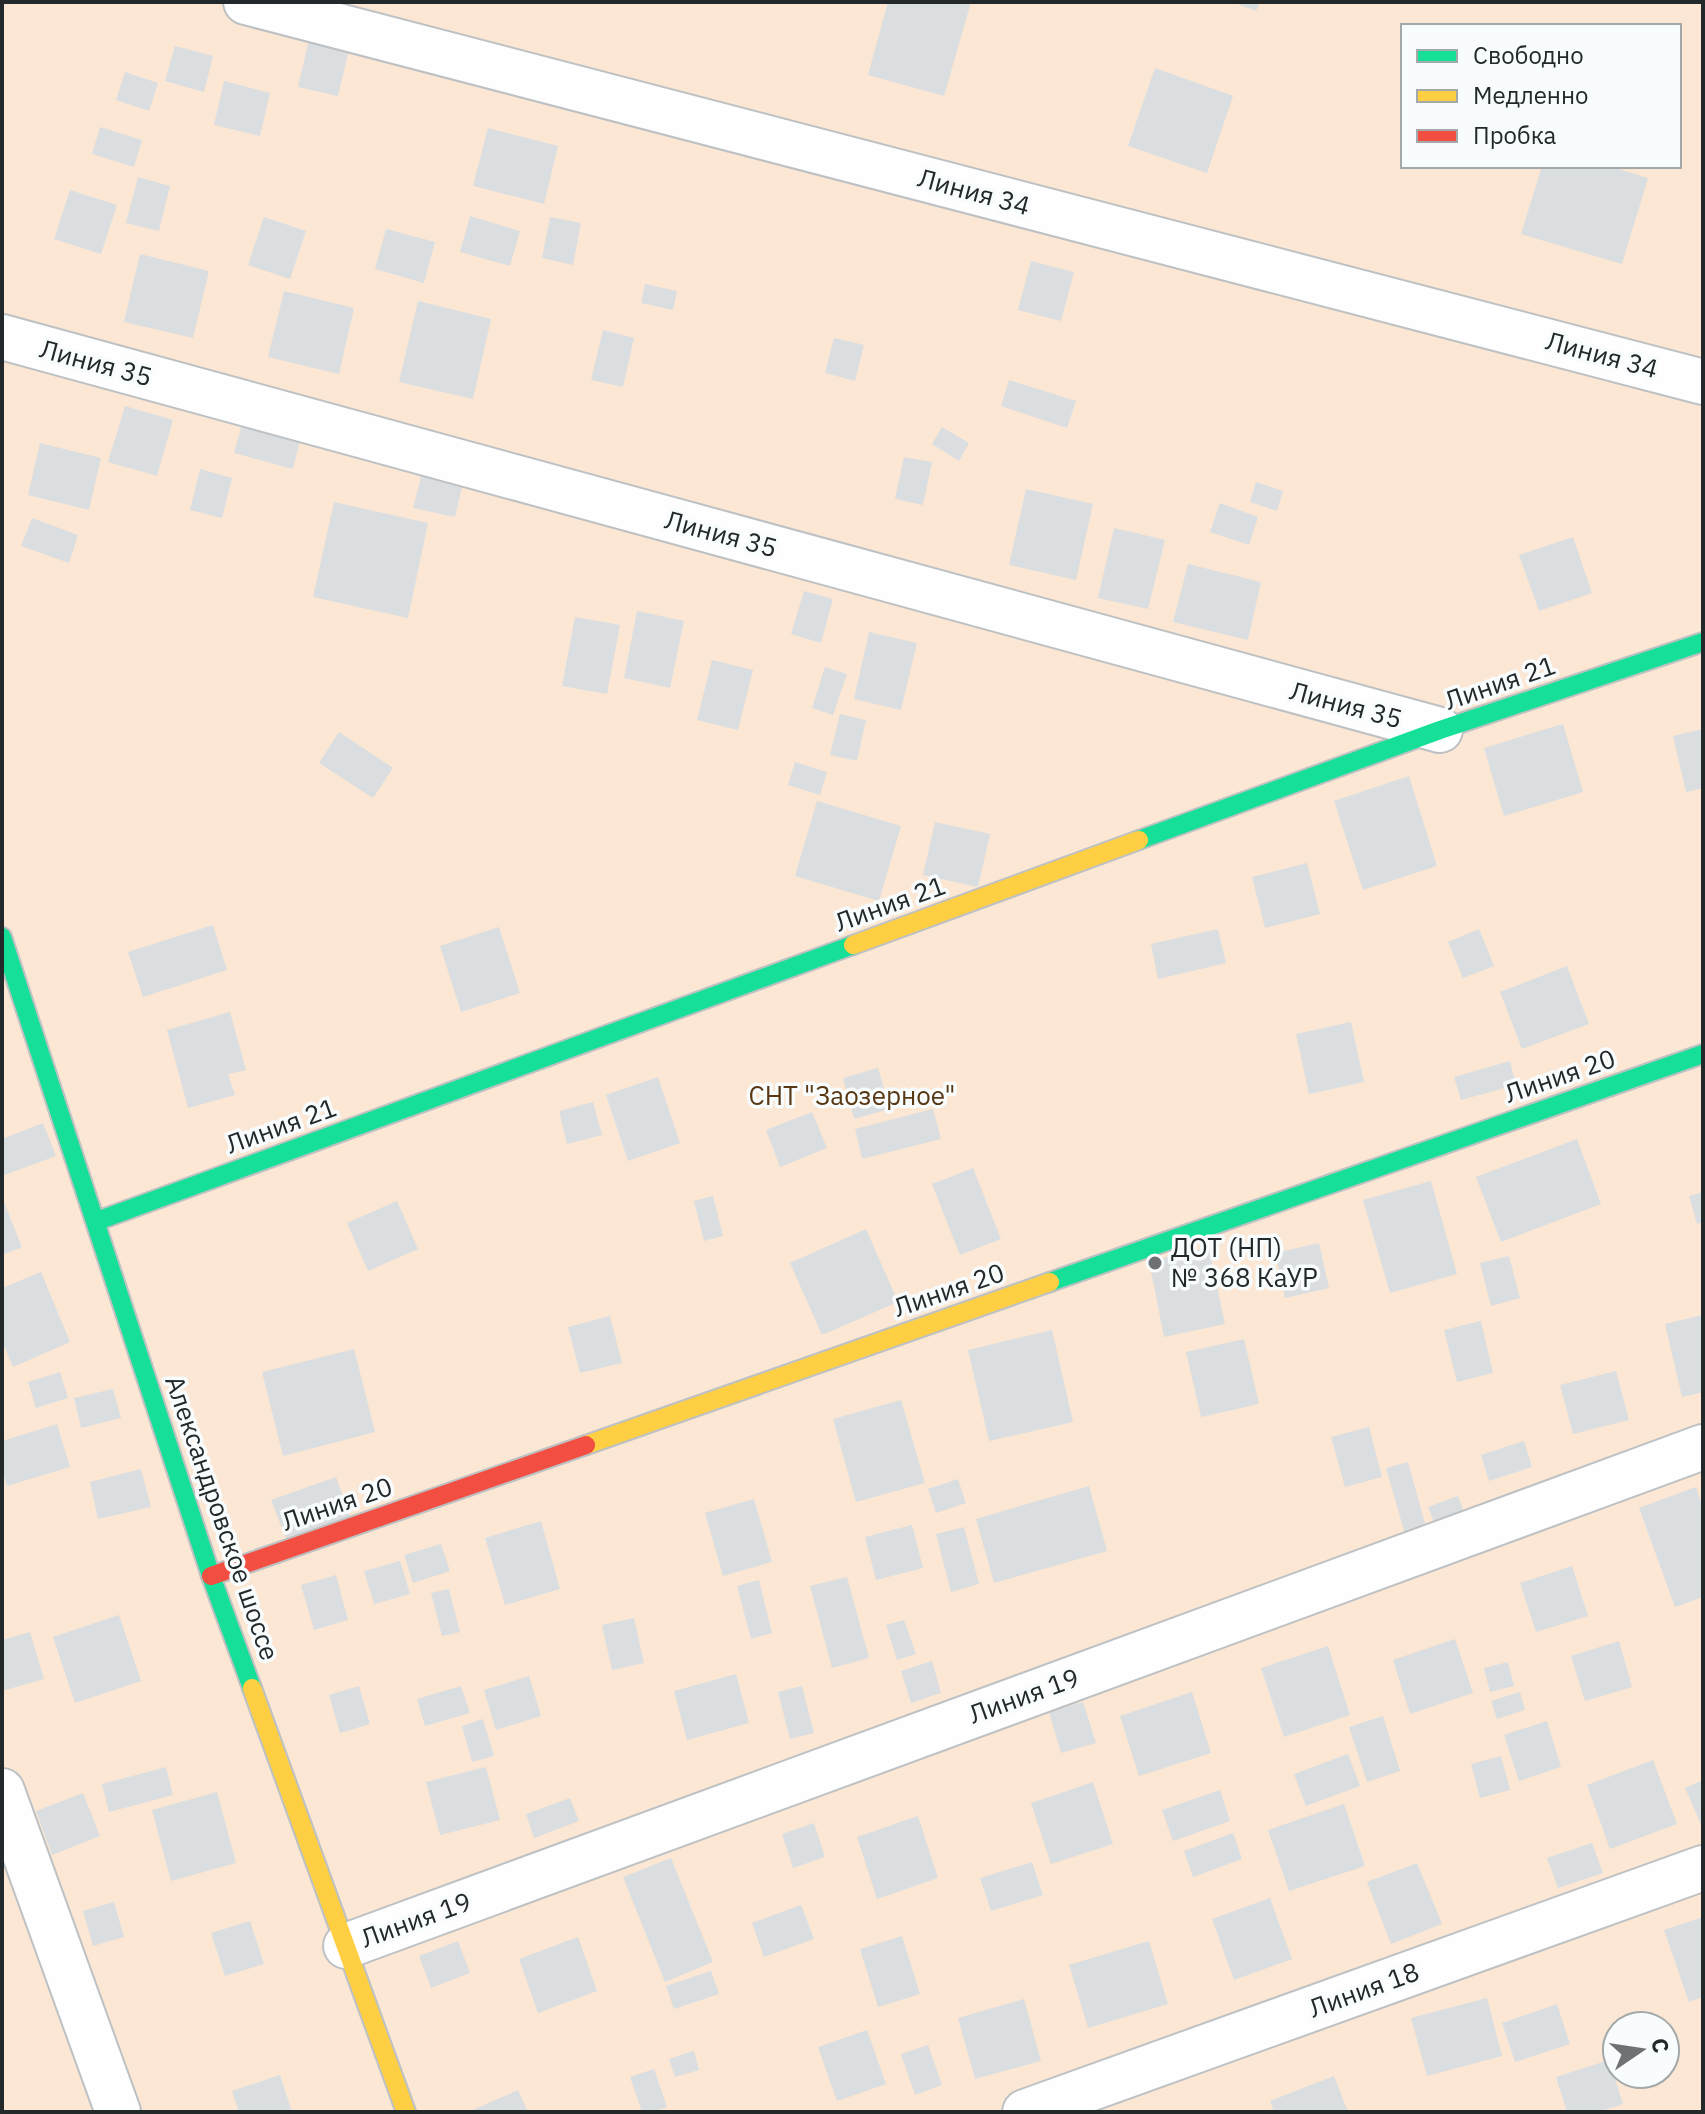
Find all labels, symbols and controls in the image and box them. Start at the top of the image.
legend [1401,24,1681,168]
text: Свободно [1473,39,1584,71]
text: Медленно [1473,79,1589,111]
text: Пробка [1473,119,1557,151]
street label: Линия 34 [914,160,1034,222]
street label: Линия 34 [1542,323,1662,385]
street label: Линия 35 [36,331,156,393]
street label: Линия 35 [661,502,781,564]
street label: Линия 21 [1440,647,1560,717]
street label: Линия 35 [1286,673,1406,735]
street label: Линия 21 [830,867,949,939]
street label: Линия 20 [1500,1040,1620,1110]
park label: СНТ "Заозерное" [749,1078,956,1112]
street label: Линия 21 [221,1089,340,1161]
place label: ДОТ (НП) № 368 КаУР [1171,1230,1318,1294]
street label: Линия 20 [889,1254,1009,1324]
marker: ДОТ (НП) № 368 КаУР [1146,1254,1164,1272]
street label: Александровское шоссе [158,1371,288,1665]
street label: Линия 20 [277,1468,397,1538]
street label: Линия 19 [964,1659,1083,1731]
street label: Линия 19 [356,1883,475,1955]
street label: Линия 18 [1304,1953,1423,2025]
north arrow [1601,2010,1681,2090]
text: С [1645,2035,1677,2056]

